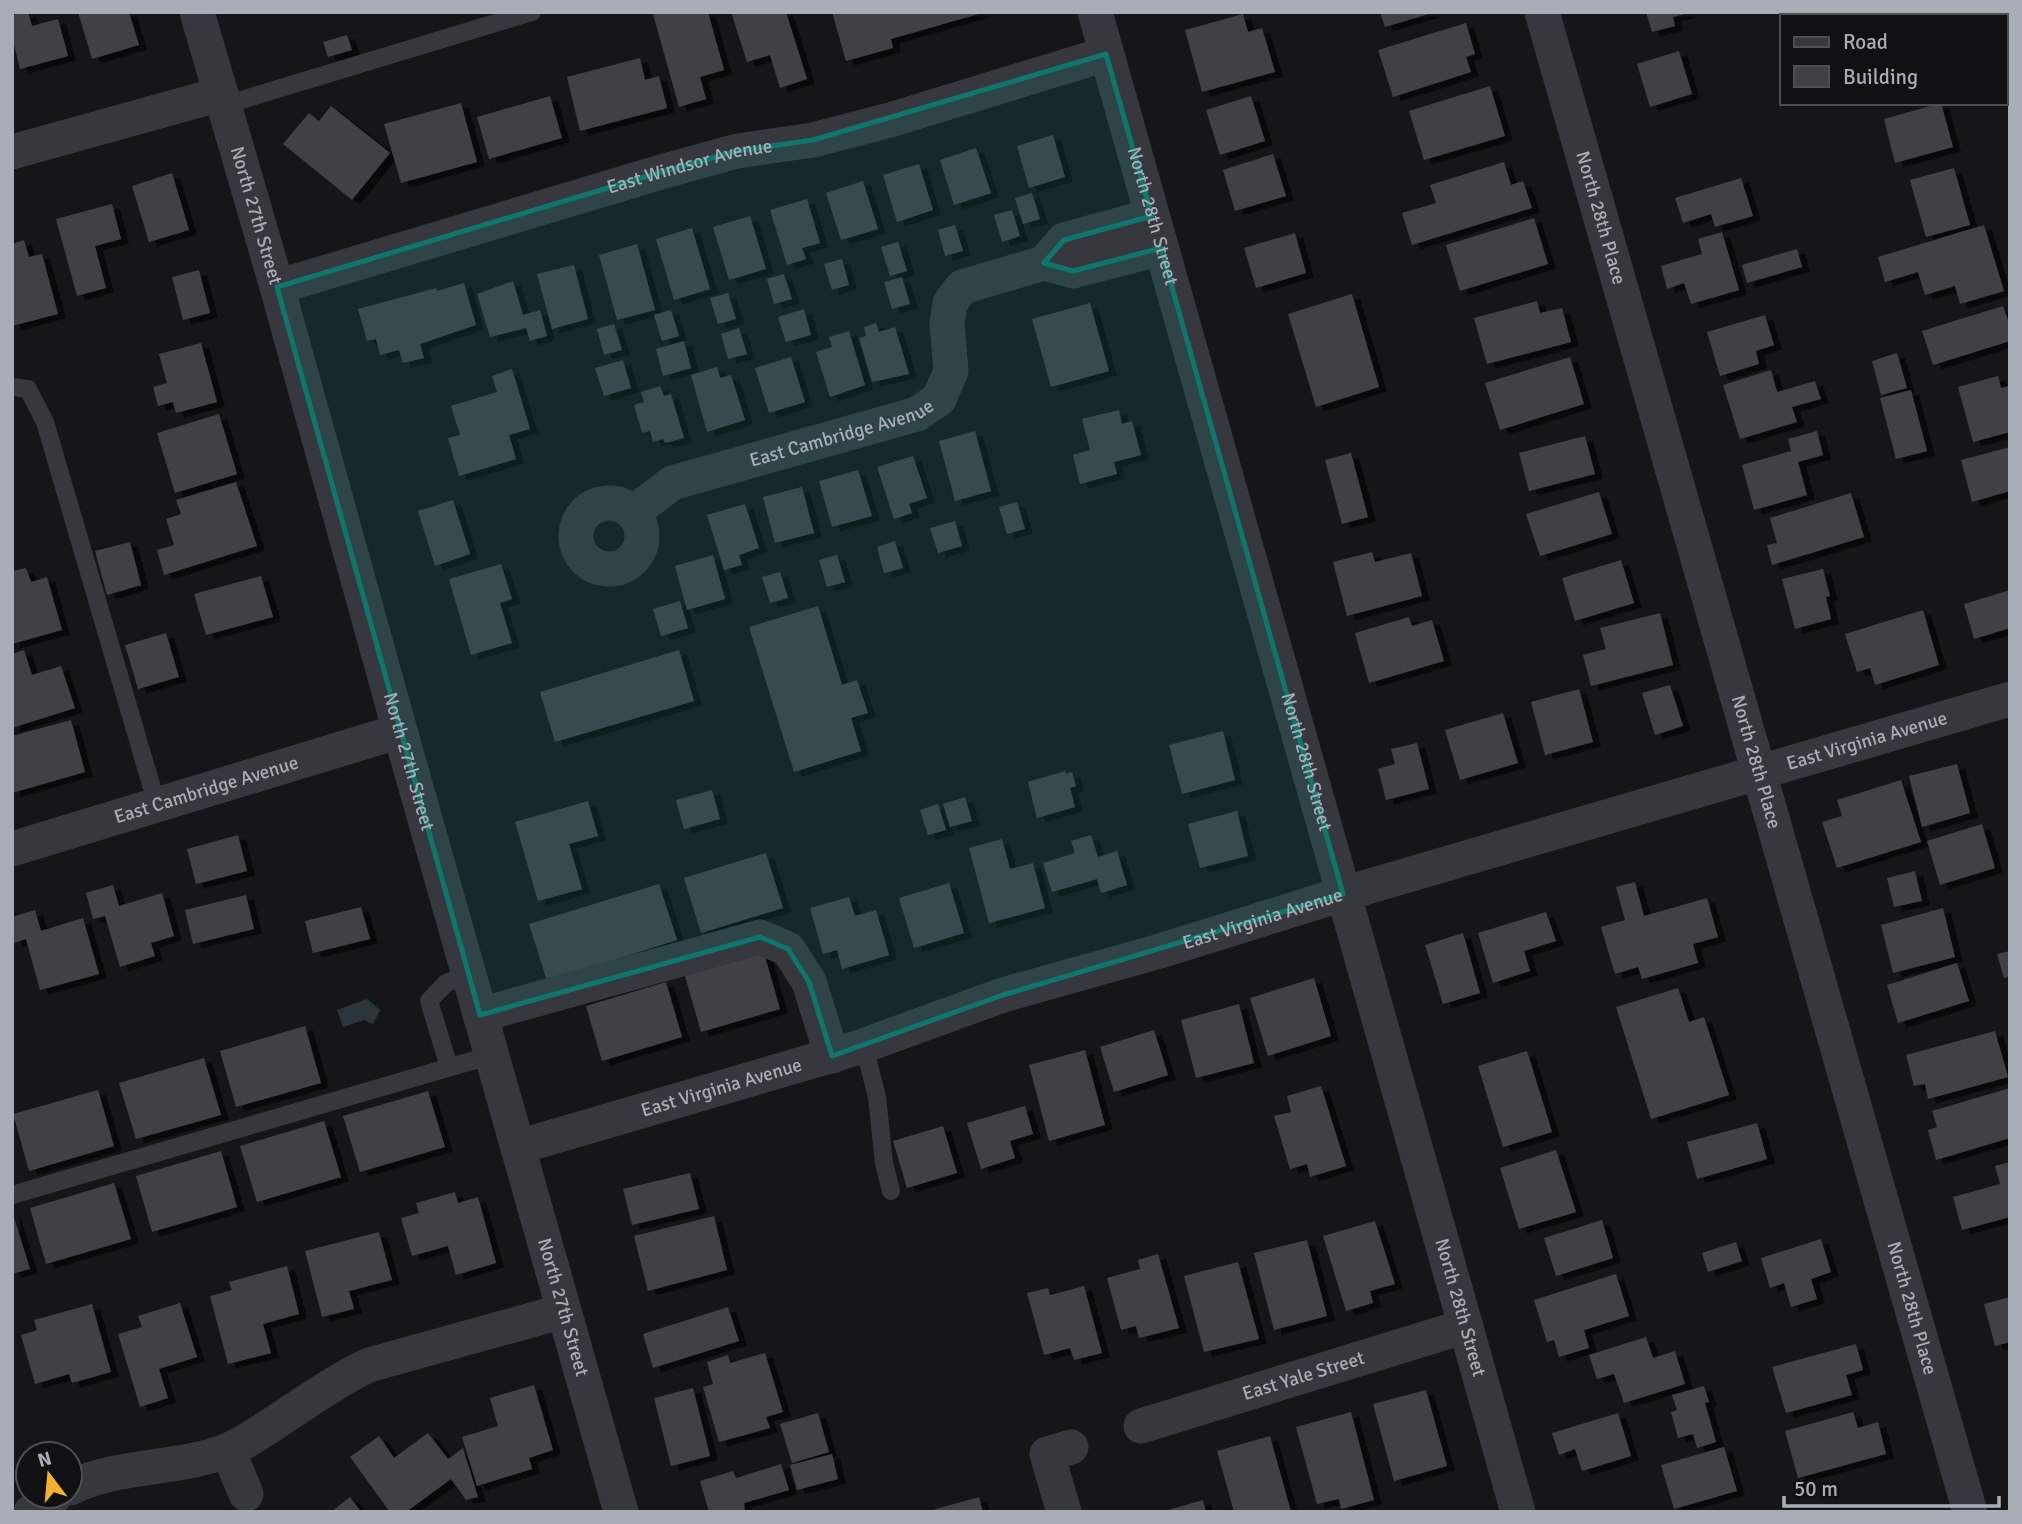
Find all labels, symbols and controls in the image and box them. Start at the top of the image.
legend [1780,14,2008,105]
text: Road [1843,29,1888,55]
text: Building [1843,64,1918,90]
street label: East Windsor Avenue [604,134,774,200]
street label: North 27th Street [225,144,288,288]
street label: North 28th Street [1122,144,1184,288]
street label: North 28th Place [1570,148,1631,287]
street label: East Cambridge Avenue [747,394,939,473]
street label: North 27th Street [378,690,440,834]
street label: North 28th Street [1276,690,1337,834]
street label: North 28th Place [1726,693,1786,831]
street label: East Virginia Avenue [1784,706,1950,776]
street label: East Cambridge Avenue [111,751,301,829]
street label: East Virginia Avenue [1180,883,1346,955]
street label: East Virginia Avenue [638,1053,805,1122]
street label: North 27th Street [532,1235,594,1379]
street label: North 28th Street [1429,1236,1491,1380]
street label: North 28th Place [1881,1239,1942,1378]
street label: East Yale Street [1240,1346,1368,1406]
north arrow [14,1440,84,1510]
text: N [35,1446,54,1473]
scale bar [1784,1464,1999,1508]
text: 50 m [1794,1476,1838,1502]

